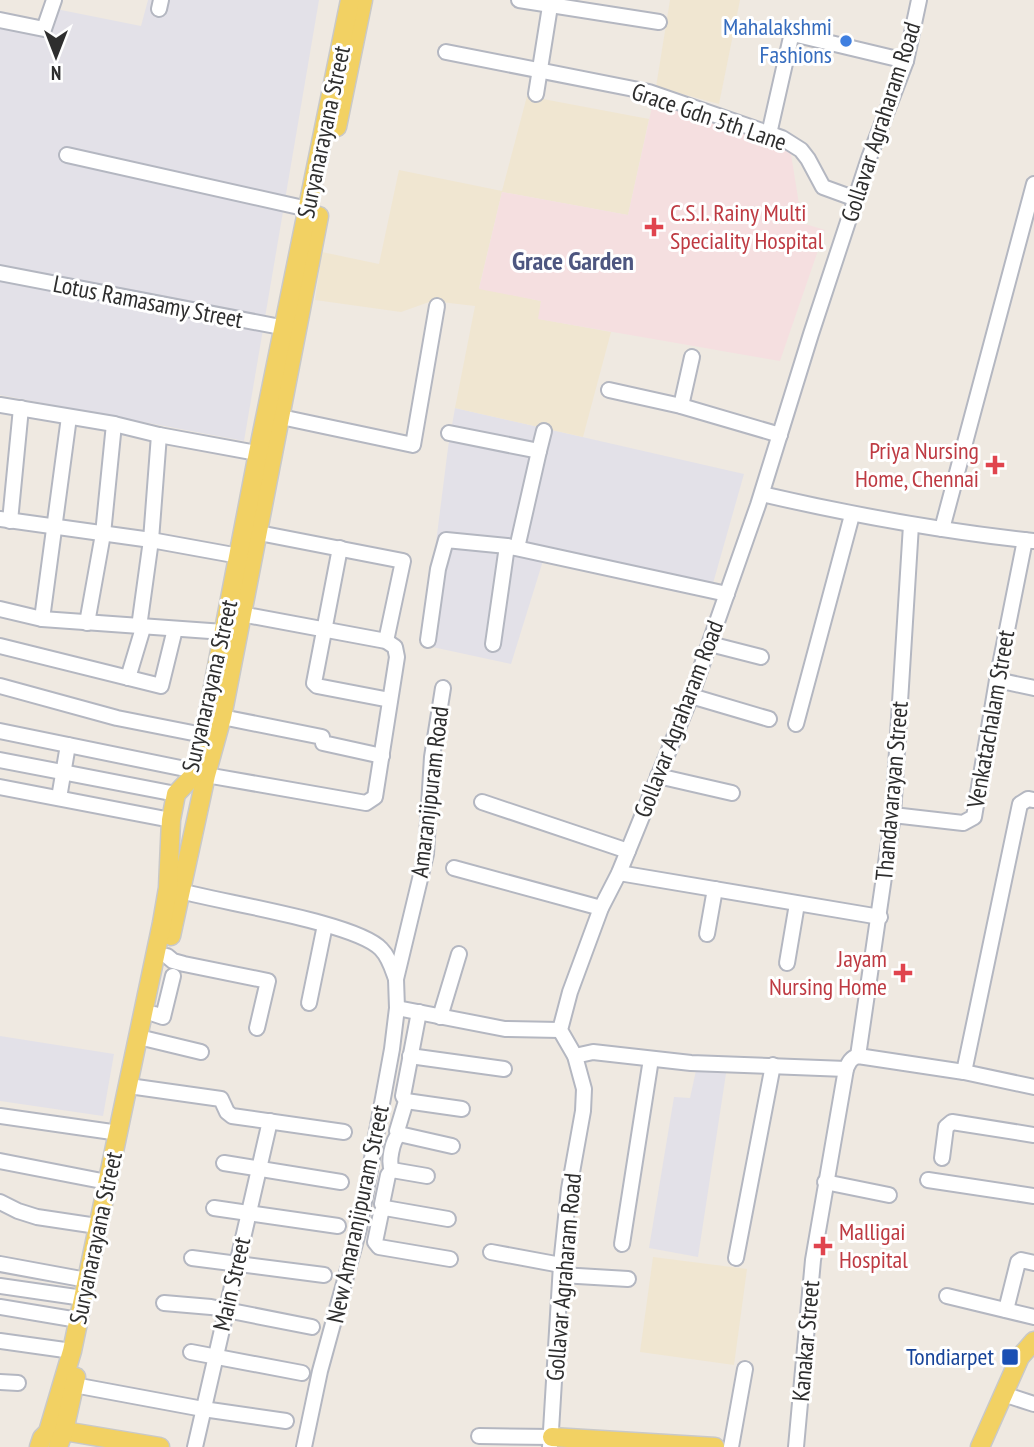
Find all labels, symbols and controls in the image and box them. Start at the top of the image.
place label: Mahalakshmi Fashions [723,11,832,70]
street label: Gollavar Agraharam Road [834,18,927,226]
north arrow [21,21,91,91]
marker: Mahalakshmi Fashions [838,33,854,49]
street label: Suryanarayana Street [290,42,357,221]
text: N [51,61,61,85]
street label: Grace Gdn 5th Lane [628,76,791,158]
place label: C.S.I. Rainy Multi Speciality Hospital [670,197,824,256]
marker: C.S.I. Rainy Multi Speciality Hospital [644,217,664,237]
district label: Grace Garden [512,244,634,277]
street label: Lotus Ramasamy Street [51,268,246,335]
place label: Priya Nursing Home, Chennai [855,435,979,494]
marker: Priya Nursing Home, Chennai [985,455,1005,475]
street label: Suryanarayana Street [175,596,244,775]
street label: Gollavar Agraharam Road [627,616,730,822]
street label: Venkatachalam Street [959,627,1021,811]
street label: Thandavarayan Street [868,699,915,882]
street label: Amaranjipuram Road [404,705,455,879]
place label: Jayam Nursing Home [769,943,887,1002]
marker: Jayam Nursing Home [893,963,913,983]
street label: New Amaranjipuram Street [319,1102,396,1326]
street label: Suryanarayana Street [62,1148,129,1327]
street label: Gollavar Agraharam Road [539,1172,588,1382]
place label: Malligai Hospital [839,1216,908,1275]
street label: Main Street [206,1234,257,1334]
marker: Malligai Hospital [813,1236,833,1256]
street label: Kanakar Street [785,1279,826,1403]
place label: Tondiarpet [906,1341,994,1372]
marker: Tondiarpet [1000,1347,1020,1367]

